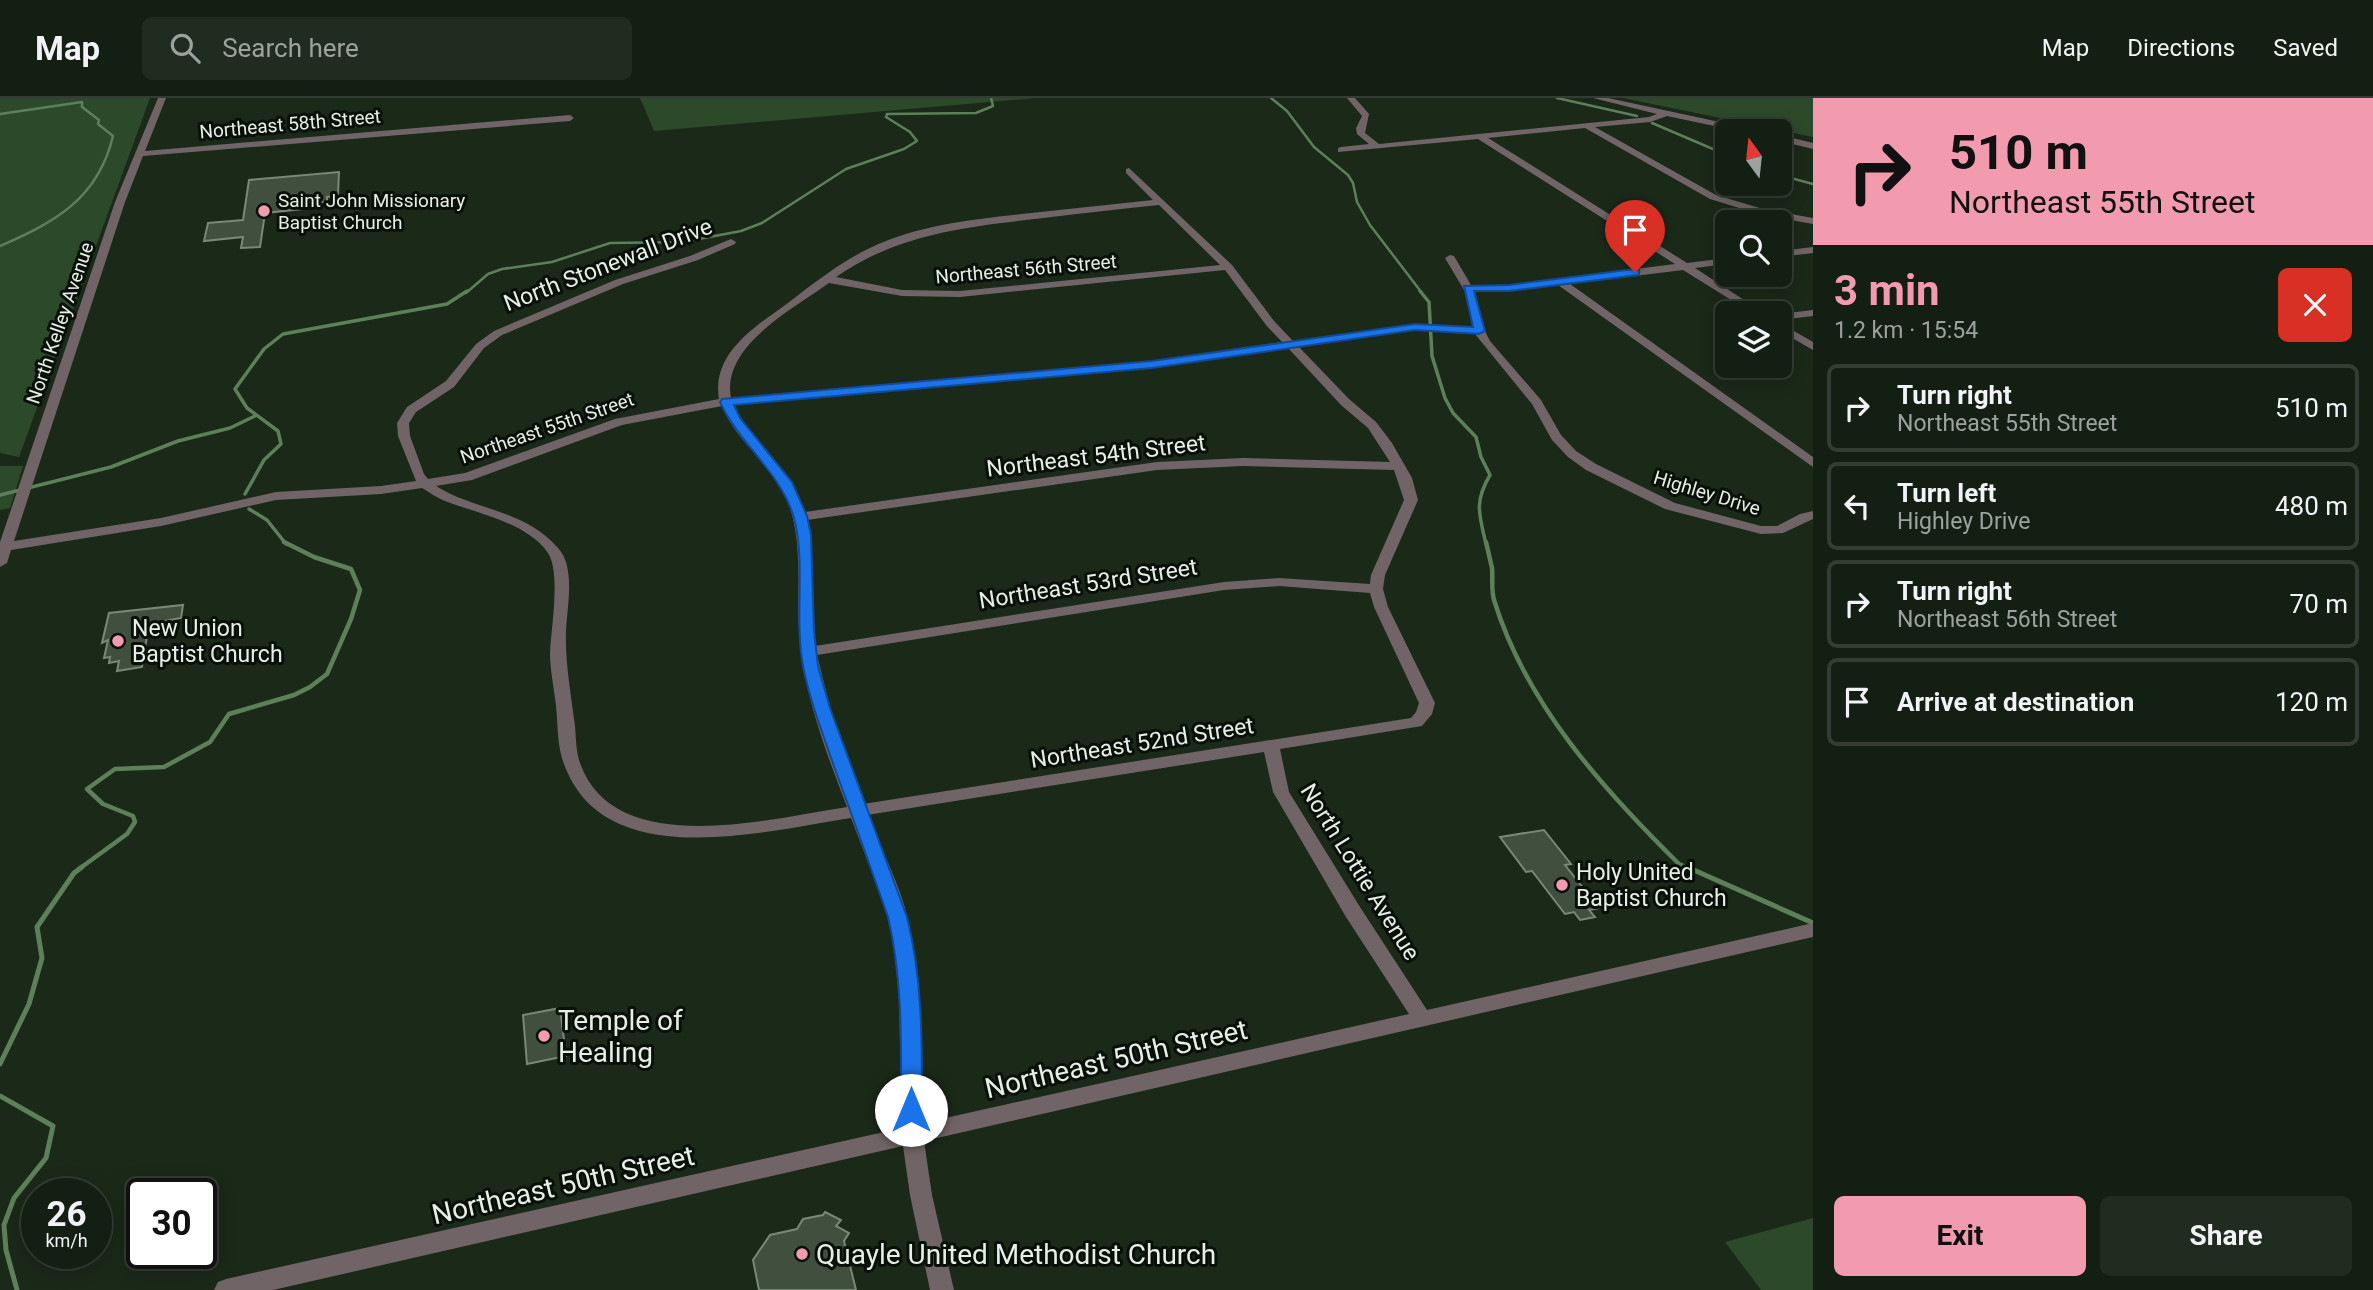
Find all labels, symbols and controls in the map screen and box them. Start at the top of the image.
search box [142,17,632,80]
text: Map [35,29,100,68]
icon: search [166,29,204,67]
text: Search here [222,33,359,63]
text: Map [2042,34,2089,62]
text: Directions [2127,34,2235,62]
text: Saved [2273,34,2338,62]
street label: Northeast 58th Street [198,105,382,143]
north arrow [1715,119,1792,196]
map controls [1715,119,1792,378]
text: 510 m [1949,124,2088,181]
icon: right [1834,126,1925,217]
text: Northeast 55th Street [1949,183,2256,221]
place label: Saint John Missionary Baptist Church [278,189,465,234]
pin [1605,200,1665,272]
marker: Saint John Missionary Baptist Church [256,203,272,219]
button: search [1715,210,1792,287]
icon: arrive [1616,211,1654,249]
street label: North Stonewall Drive [500,213,716,317]
street label: North Kelley Avenue [22,239,98,407]
street label: Northeast 56th Street [934,250,1118,288]
text: 3 min [1834,266,1940,315]
button: close [2278,268,2352,342]
button: layers [1715,301,1792,378]
text: 1.2 km · 15:54 [1834,317,1978,344]
text: Turn right [1897,380,2012,410]
street label: Northeast 55th Street [457,387,637,469]
icon: right [1838,389,1876,427]
text: 510 m [2275,393,2348,423]
text: Northeast 55th Street [1897,410,2117,437]
street label: Northeast 54th Street [985,429,1207,483]
street label: Highley Drive [1651,466,1763,520]
text: Turn left [1897,478,1996,508]
icon: left [1838,487,1876,525]
text: 480 m [2275,491,2348,521]
text: Highley Drive [1897,508,2031,535]
street label: Northeast 53rd Street [977,553,1199,615]
text: Turn right [1897,576,2012,606]
icon: right [1838,585,1876,623]
text: 70 m [2290,589,2348,619]
text: Northeast 56th Street [1897,606,2117,633]
place label: New Union Baptist Church [132,615,283,668]
marker: New Union Baptist Church [110,633,126,649]
icon: arrive [1838,683,1876,721]
text: Arrive at destination [1897,687,2134,717]
text: 120 m [2275,687,2348,717]
street label: Northeast 52nd Street [1028,712,1256,774]
street label: North Lottie Avenue [1295,779,1425,965]
place label: Holy United Baptist Church [1576,859,1727,912]
marker: Holy United Baptist Church [1554,877,1570,893]
place label: Temple of Healing [558,1004,683,1069]
street label: Northeast 50th Street [982,1013,1250,1105]
marker: Temple of Healing [536,1028,552,1044]
position arrow [874,1073,948,1147]
street label: Northeast 50th Street [429,1139,697,1231]
speed limit sign: 30 [126,1178,217,1269]
text: 26 [46,1194,87,1235]
button: Exit [1834,1196,2086,1276]
button: Share [2100,1196,2352,1276]
text: km/h [45,1230,88,1251]
place label: Quayle United Methodist Church [816,1238,1216,1271]
marker: Quayle United Methodist Church [794,1246,810,1262]

